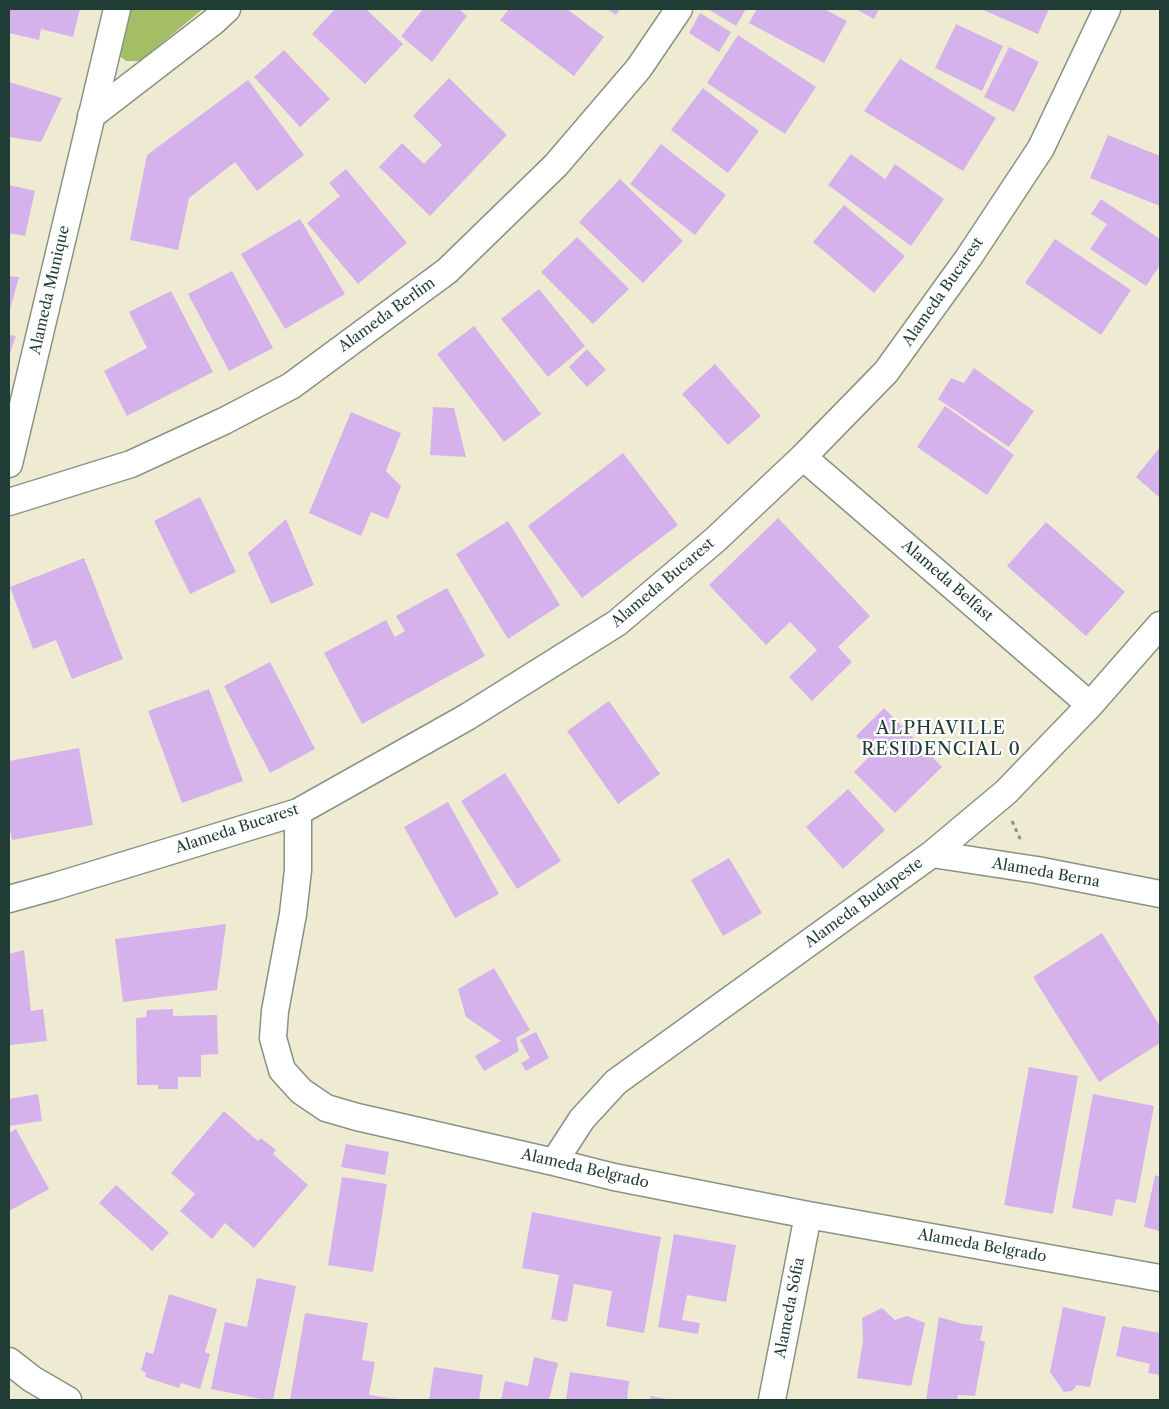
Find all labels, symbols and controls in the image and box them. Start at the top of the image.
street label: Alameda Munique [26,224,74,356]
street label: Alameda Bucarest [899,234,987,350]
street label: Alameda Berlim [335,274,439,356]
street label: Alameda Bucarest [608,535,718,631]
street label: Alameda Belfast [898,536,996,626]
district label: ALPHAVILLE RESIDENCIAL 0 [860,718,1022,761]
street label: Alameda Bucarest [173,801,301,857]
street label: Alameda Budapeste [801,854,927,952]
street label: Alameda Berna [991,855,1101,891]
street label: Alameda Belgrado [519,1146,651,1192]
street label: Alameda Belgrado [916,1226,1048,1266]
street label: Alameda Sófia [771,1256,809,1360]

